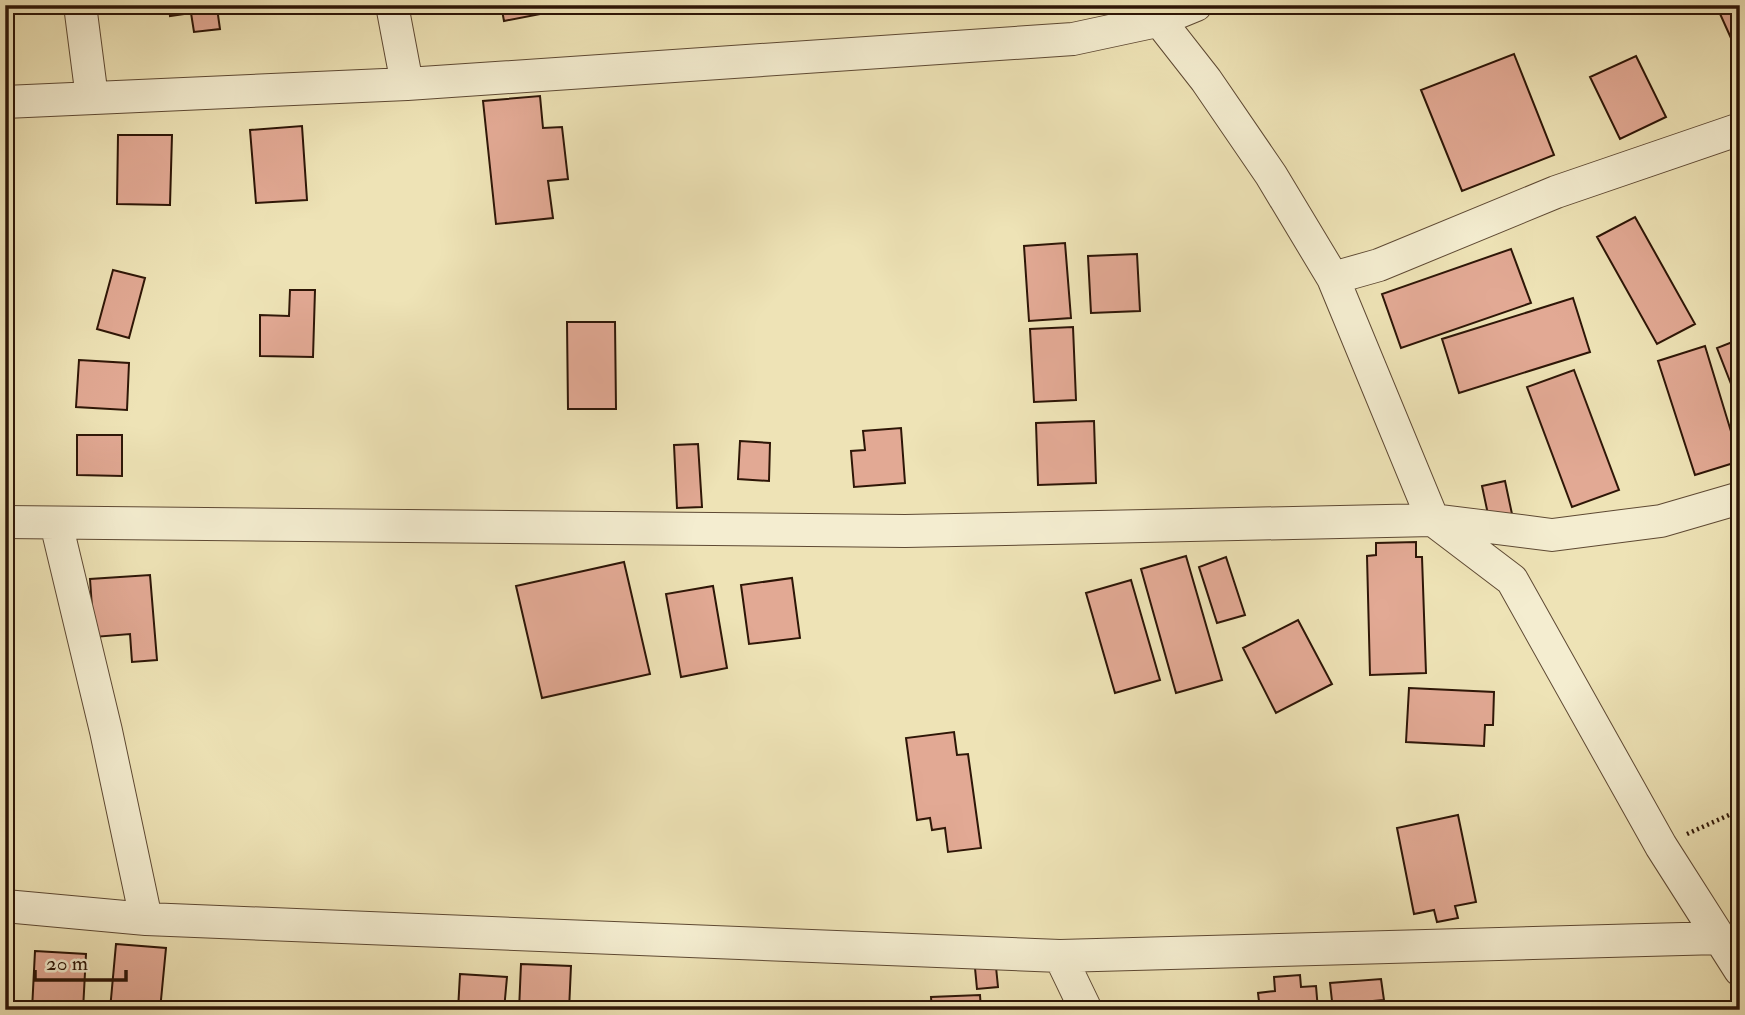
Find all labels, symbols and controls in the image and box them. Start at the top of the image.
scale bar [35,938,126,982]
text: 20 m [46,950,88,977]

